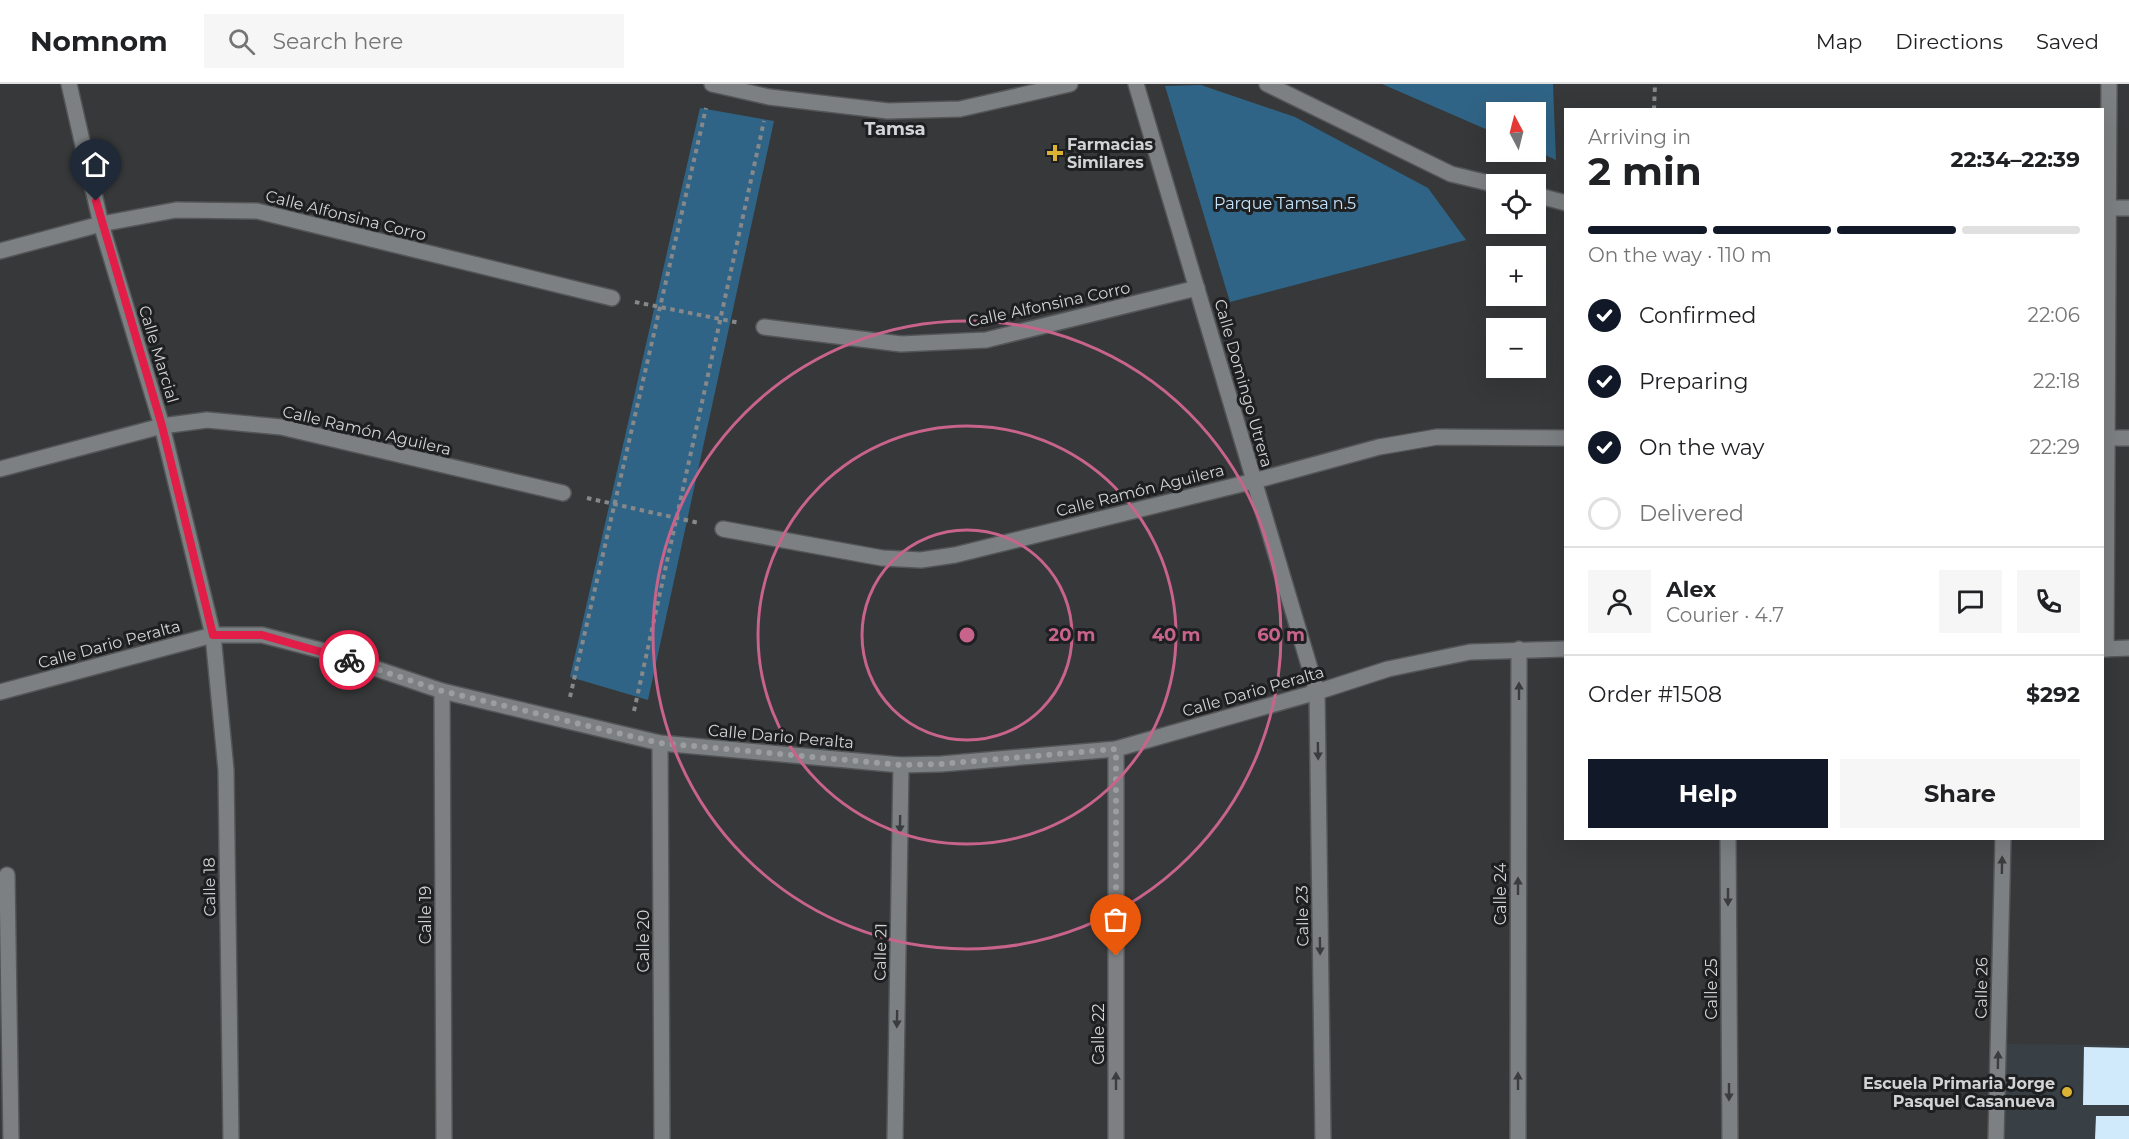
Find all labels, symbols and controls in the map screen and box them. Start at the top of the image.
search box [204,14,624,68]
text: Nomnom [30,24,168,58]
icon: search [225,25,258,58]
text: Search here [273,28,403,55]
text: Map [1816,29,1862,54]
text: Directions [1895,29,2003,54]
text: Saved [2036,29,2099,54]
north arrow [1486,102,1546,162]
map controls [1486,102,1546,378]
district label: Tamsa [864,118,926,140]
text: Arriving in [1588,125,1691,149]
place label: Farmacias Similares [1067,135,1154,172]
pin [70,139,121,201]
marker: Farmacias Similares [1048,146,1062,160]
text: 22:34–22:39 [1950,146,2080,173]
text: 2 min [1588,147,1702,195]
icon: home [79,148,112,181]
button: locate [1486,174,1546,234]
street label: Calle Alfonsina Corro [263,186,428,245]
park label: Parque Tamsa n.5 [1214,194,1356,213]
text: On the way · 110 m [1588,243,1772,267]
button: + [1486,246,1546,306]
street label: Calle Alfonsina Corro [966,278,1132,331]
street label: Calle Domingo Utrera [1210,297,1277,469]
icon: check [1588,299,1621,332]
text: Confirmed [1639,302,1756,329]
street label: Calle Marcial [135,303,182,405]
text: 22:06 [2028,303,2080,327]
button: − [1486,318,1546,378]
icon: check [1588,365,1621,398]
text: Preparing [1639,368,1748,395]
text: 22:18 [2033,369,2080,393]
street label: Calle Ramón Aguilera [281,402,453,459]
icon: check [1588,431,1621,464]
text: On the way [1639,434,1764,461]
text: 22:29 [2030,435,2080,459]
street label: Calle Ramón Aguilera [1054,460,1226,521]
text: Delivered [1639,500,1744,527]
button: person [1588,570,1651,633]
button: chat [1939,570,2002,633]
button: phone [2017,570,2080,633]
text: Alex [1666,576,1716,603]
text: Courier · 4.7 [1666,603,1784,627]
street label: Calle Dario Peralta [36,616,182,673]
text: 20 m [1049,624,1095,646]
text: 40 m [1152,624,1200,646]
text: 60 m [1257,624,1305,646]
centre of rings [957,625,977,645]
courier [319,630,379,690]
icon: bike [333,644,366,677]
street label: Calle Dario Peralta [1180,662,1326,721]
one-way arrow [1514,681,1524,700]
text: Order #1508 [1588,681,1722,708]
text: $292 [2026,681,2080,708]
street label: Calle Dario Peralta [707,721,855,752]
one-way arrow [1313,741,1323,760]
button: Help [1588,759,1828,828]
button: Share [1840,759,2080,828]
one-way arrow [895,814,905,833]
one-way arrow [1997,855,2007,874]
street label: Calle 18 [199,857,220,917]
street label: Calle 24 [1491,862,1510,925]
one-way arrow [1513,876,1523,895]
street label: Calle 23 [1292,885,1313,947]
street label: Calle 19 [416,886,435,944]
one-way arrow [1723,887,1733,906]
pin [1090,894,1141,956]
icon: bag [1099,903,1132,936]
street label: Calle 20 [634,910,653,972]
street label: Calle 21 [870,923,891,981]
one-way arrow [1316,936,1325,955]
street label: Calle 26 [1971,957,1992,1019]
street label: Calle 25 [1702,958,1721,1020]
street label: Calle 22 [1089,1003,1108,1065]
one-way arrow [892,1009,902,1028]
one-way arrow [1993,1050,2003,1069]
one-way arrow [1111,1071,1121,1090]
one-way arrow [1513,1071,1523,1090]
place label: Escuela Primaria Jorge Pasquel Casanueva [1863,1074,2055,1111]
one-way arrow [1724,1082,1734,1101]
marker: Escuela Primaria Jorge Pasquel Casanueva [2060,1085,2074,1099]

